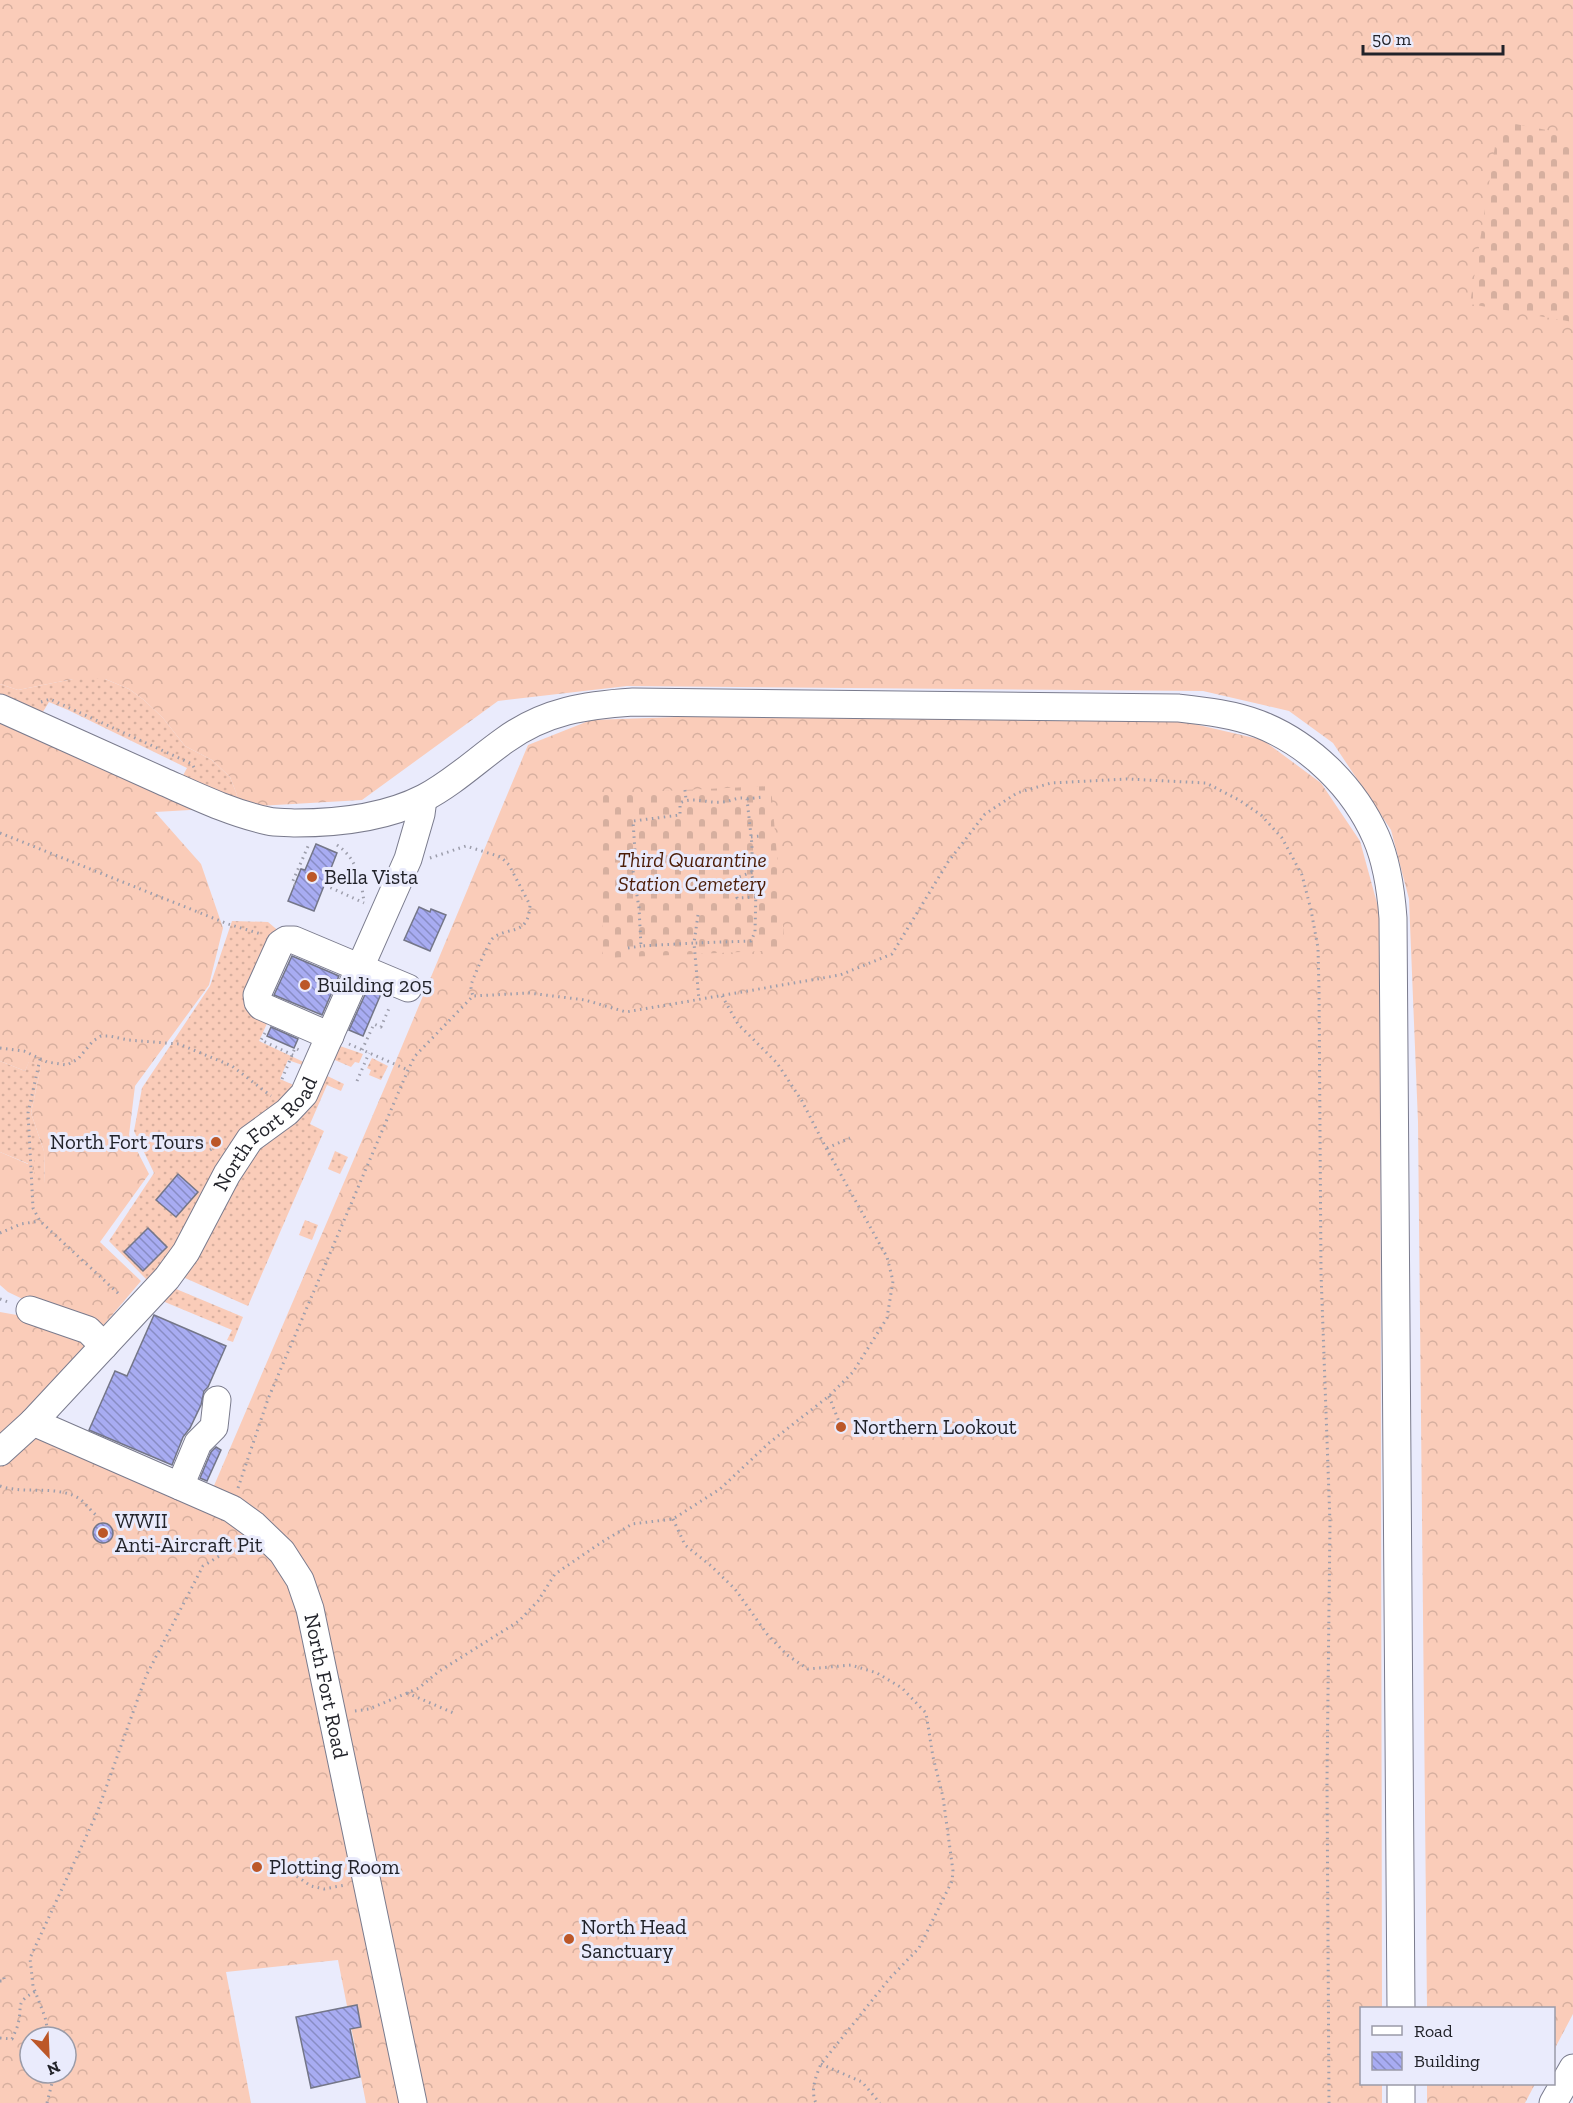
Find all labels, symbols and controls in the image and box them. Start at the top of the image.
scale bar [1363,18,1502,56]
text: 50 m [1372,28,1412,50]
park label: Third Quarantine Station Cemetery [617,847,767,896]
place label: Bella Vista [324,864,418,889]
marker: Bella Vista [305,870,319,884]
place label: Building 205 [317,972,432,997]
marker: Building 205 [298,978,312,992]
street label: North Fort Road [207,1072,322,1195]
place label: North Fort Tours [50,1129,204,1154]
marker: North Fort Tours [209,1135,223,1149]
place label: Northern Lookout [853,1414,1017,1439]
marker: Northern Lookout [834,1420,848,1434]
place label: WWII Anti-Aircraft Pit [115,1508,263,1557]
marker: WWII Anti-Aircraft Pit [96,1526,110,1540]
street label: North Fort Road [299,1611,354,1761]
place label: Plotting Room [269,1854,400,1879]
marker: Plotting Room [250,1860,264,1874]
place label: North Head Sanctuary [581,1914,687,1963]
marker: North Head Sanctuary [562,1932,576,1946]
legend [1360,2007,1555,2085]
text: Road [1414,2020,1453,2042]
north arrow [18,2025,78,2085]
text: Building [1414,2050,1480,2072]
text: N [44,2057,63,2079]

